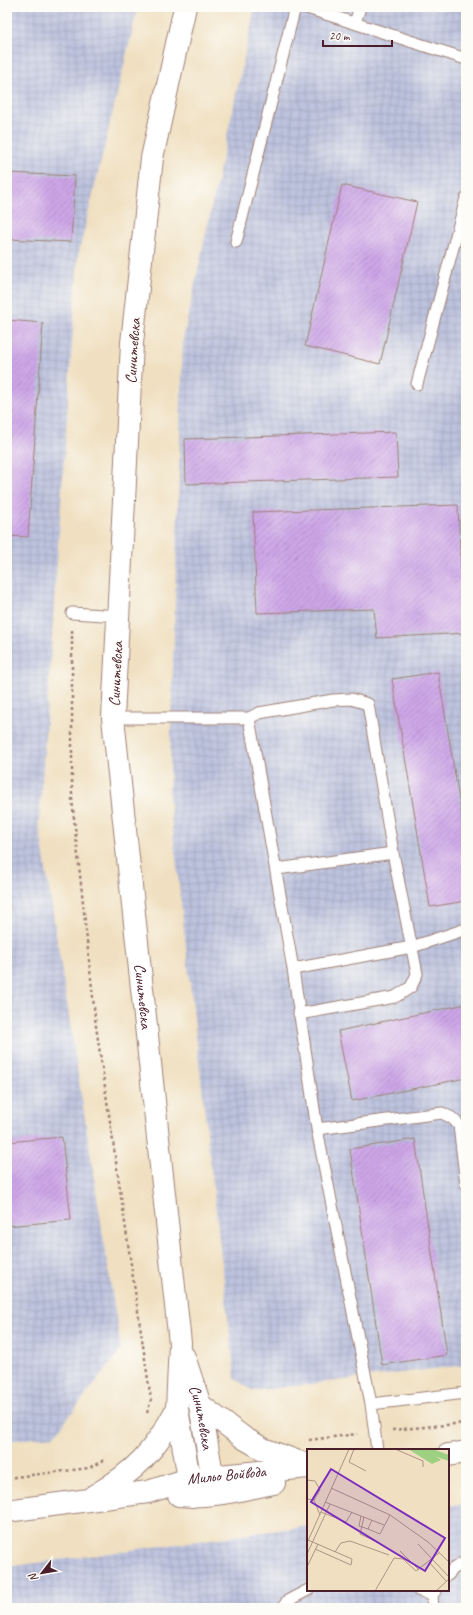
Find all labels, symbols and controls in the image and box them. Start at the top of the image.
scale bar [323,22,392,48]
text: 20 m [329,28,351,44]
street label: Синитевска [121,317,145,384]
street label: Синитевска [104,640,128,707]
street label: Синитевска [129,963,156,1031]
street label: Синитевска [184,1383,218,1452]
inset map [307,1449,449,1591]
street label: Мильо Войвода [186,1461,268,1489]
north arrow [22,1553,62,1593]
text: N [25,1570,41,1585]

